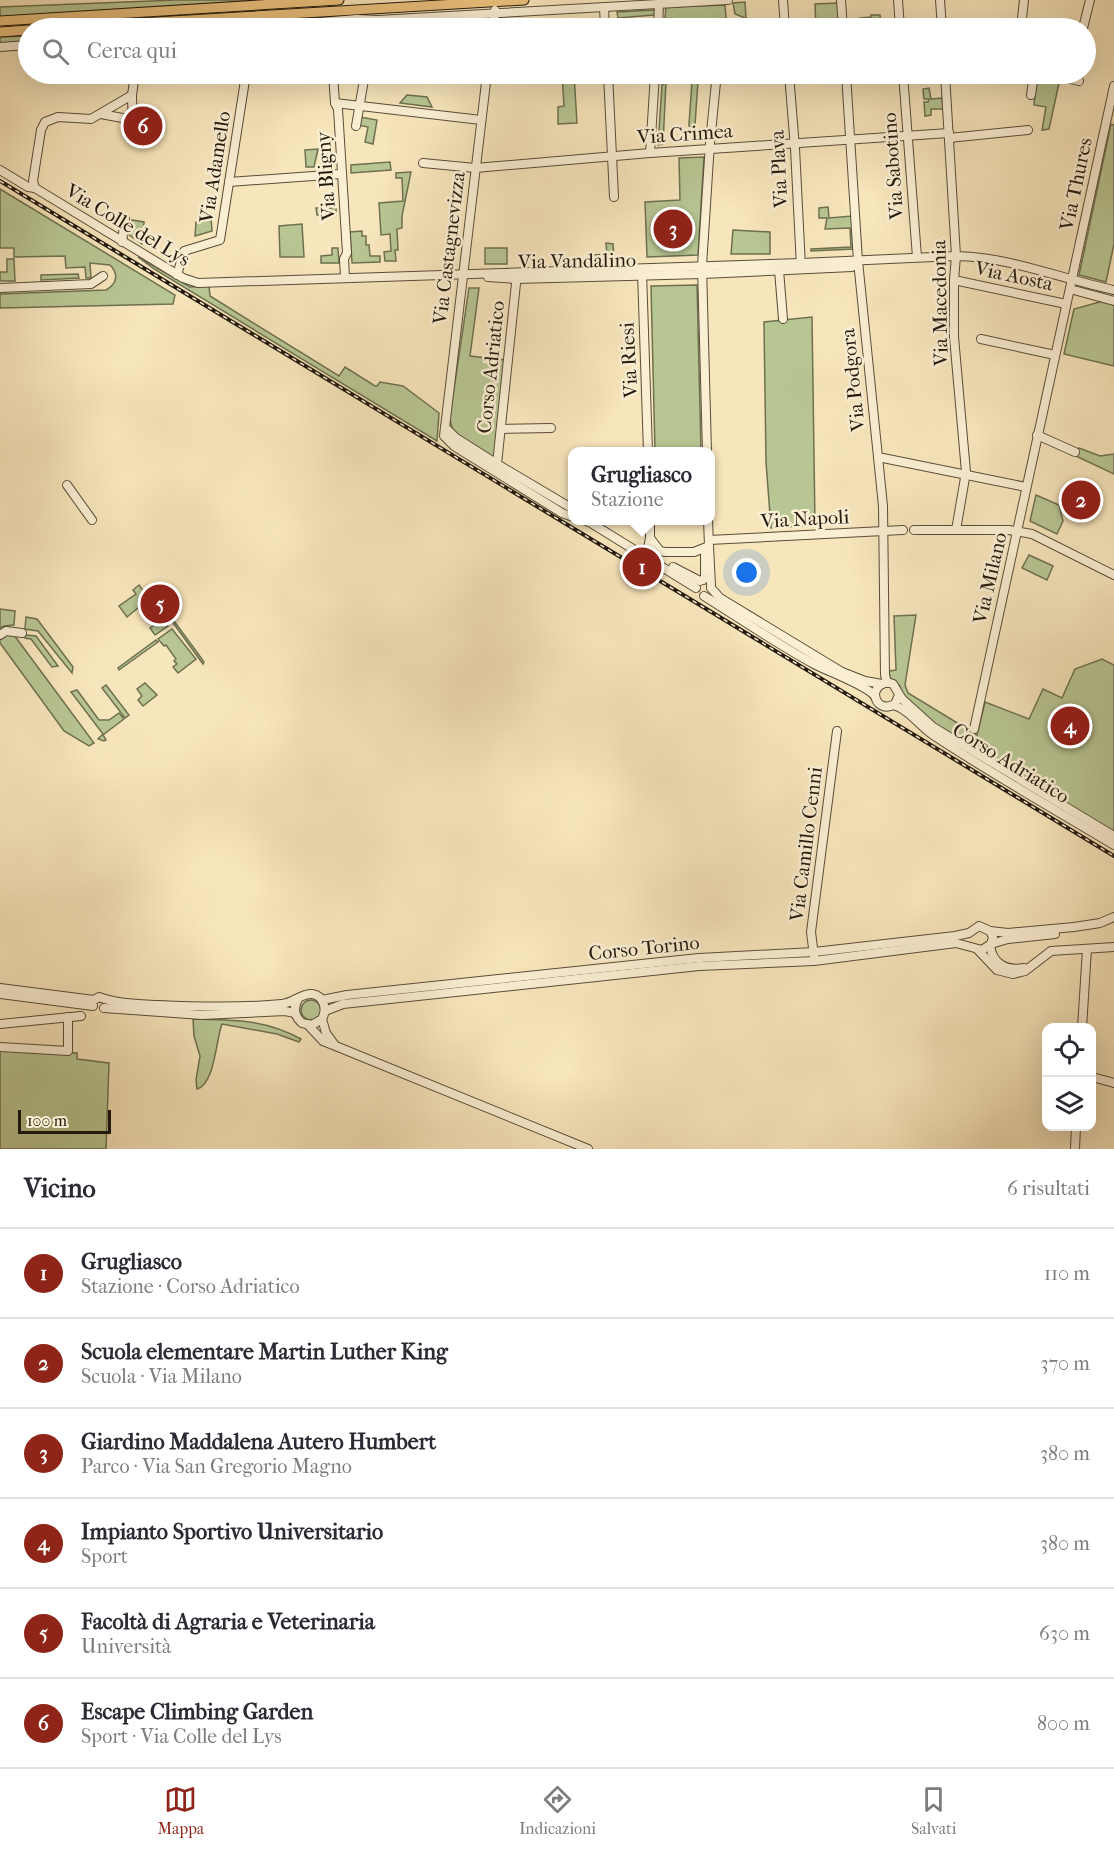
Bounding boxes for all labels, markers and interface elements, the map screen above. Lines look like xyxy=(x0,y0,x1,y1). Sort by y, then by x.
search box xyxy=(18,18,1096,84)
icon: search xyxy=(39,35,72,68)
text: Cerca qui xyxy=(87,38,177,64)
pin: 6 xyxy=(124,104,162,148)
street label: Via Adamello xyxy=(195,109,235,226)
street label: Via Sabotino xyxy=(878,112,908,221)
street label: Via Crimea xyxy=(635,119,734,149)
street label: Via Bligny xyxy=(311,129,341,222)
street label: Via Plava xyxy=(765,129,793,210)
street label: Via Thures xyxy=(1055,136,1097,233)
street label: Via Castagnevizza xyxy=(428,170,470,327)
street label: Via Colle del Lys xyxy=(61,178,194,271)
pin: 3 xyxy=(654,206,692,252)
street label: Via Macedonia xyxy=(927,239,953,367)
street label: Via Vandalino xyxy=(517,248,636,274)
street label: Via Aosta xyxy=(972,256,1056,296)
street label: Corso Adriatico xyxy=(473,300,509,434)
street label: Via Riesi xyxy=(616,321,643,399)
street label: Via Podgora xyxy=(836,327,870,434)
popup xyxy=(568,447,715,525)
text: Grugliasco xyxy=(591,462,692,488)
pin: 2 xyxy=(1062,478,1100,522)
text: Stazione xyxy=(591,488,664,511)
street label: Via Napoli xyxy=(759,505,850,533)
street label: Via Milano xyxy=(968,530,1012,627)
pin: 1 xyxy=(622,544,662,590)
your location xyxy=(732,558,761,587)
pin: 5 xyxy=(140,582,180,626)
pin: 4 xyxy=(1050,704,1090,748)
street label: Corso Adriatico xyxy=(948,718,1074,808)
street label: Via Camillo Cenni xyxy=(785,765,827,924)
street label: Corso Torino xyxy=(587,931,701,965)
map controls xyxy=(1042,1023,1096,1131)
button: locate xyxy=(1042,1023,1096,1077)
button: layers xyxy=(1042,1077,1096,1131)
scale bar xyxy=(18,1107,111,1134)
text: 100 m xyxy=(27,1111,67,1130)
text: Vicino xyxy=(24,1173,96,1204)
text: 6 risultati xyxy=(1007,1177,1090,1200)
text: Grugliasco xyxy=(81,1249,182,1275)
text: 1 xyxy=(40,1262,47,1285)
text: 110 m xyxy=(1044,1262,1090,1285)
text: Stazione · Corso Adriatico xyxy=(81,1275,300,1298)
text: Scuola elementare Martin Luther King xyxy=(81,1339,448,1365)
text: 2 xyxy=(38,1352,49,1375)
text: 370 m xyxy=(1040,1352,1090,1375)
text: Scuola · Via Milano xyxy=(81,1365,242,1388)
text: Giardino Maddalena Autero Humbert xyxy=(81,1429,436,1455)
text: 3 xyxy=(39,1442,48,1465)
text: 380 m xyxy=(1040,1442,1090,1465)
text: Parco · Via San Gregorio Magno xyxy=(81,1455,352,1478)
text: Impianto Sportivo Universitario xyxy=(81,1519,383,1545)
text: 4 xyxy=(38,1532,49,1555)
text: 380 m xyxy=(1040,1532,1090,1555)
text: Sport xyxy=(81,1545,128,1568)
text: Facoltà di Agraria e Veterinaria xyxy=(81,1609,375,1635)
text: 5 xyxy=(39,1622,48,1645)
text: 630 m xyxy=(1039,1622,1090,1645)
text: Università xyxy=(81,1635,171,1658)
text: Escape Climbing Garden xyxy=(81,1699,313,1725)
text: 6 xyxy=(38,1712,49,1735)
text: 800 m xyxy=(1037,1712,1090,1735)
text: Sport · Via Colle del Lys xyxy=(81,1725,282,1748)
tab: Mappa xyxy=(157,1783,204,1838)
tab: Indicazioni xyxy=(519,1783,596,1838)
tab: Salvati xyxy=(911,1783,957,1838)

